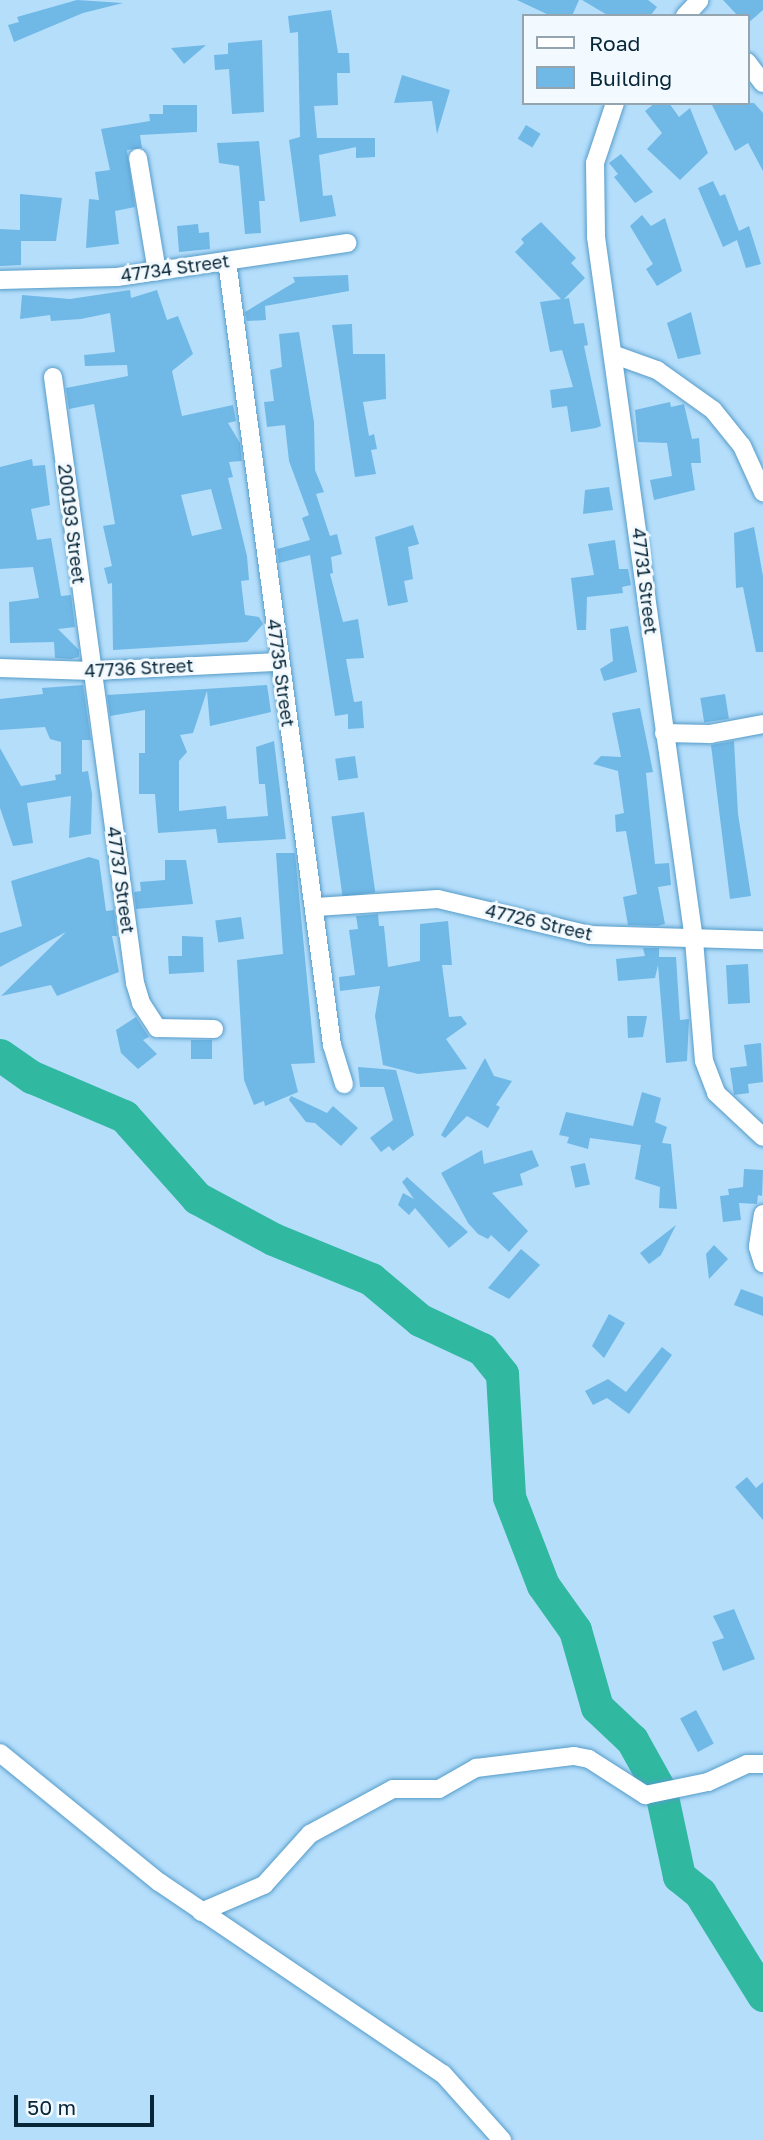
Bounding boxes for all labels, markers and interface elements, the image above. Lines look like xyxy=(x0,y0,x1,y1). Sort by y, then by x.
legend xyxy=(522,14,749,105)
text: Road xyxy=(589,30,640,56)
text: Building xyxy=(589,65,672,91)
street label: 47734 Street xyxy=(119,250,231,286)
street label: 200193 Street xyxy=(54,463,90,585)
street label: 47731 Street xyxy=(628,527,662,635)
street label: 47735 Street xyxy=(263,618,299,728)
street label: 47736 Street xyxy=(84,654,194,682)
street label: 47737 Street xyxy=(103,825,139,935)
street label: 47726 Street xyxy=(483,899,595,945)
scale bar xyxy=(18,2080,158,2124)
text: 50 m xyxy=(27,2094,76,2120)

